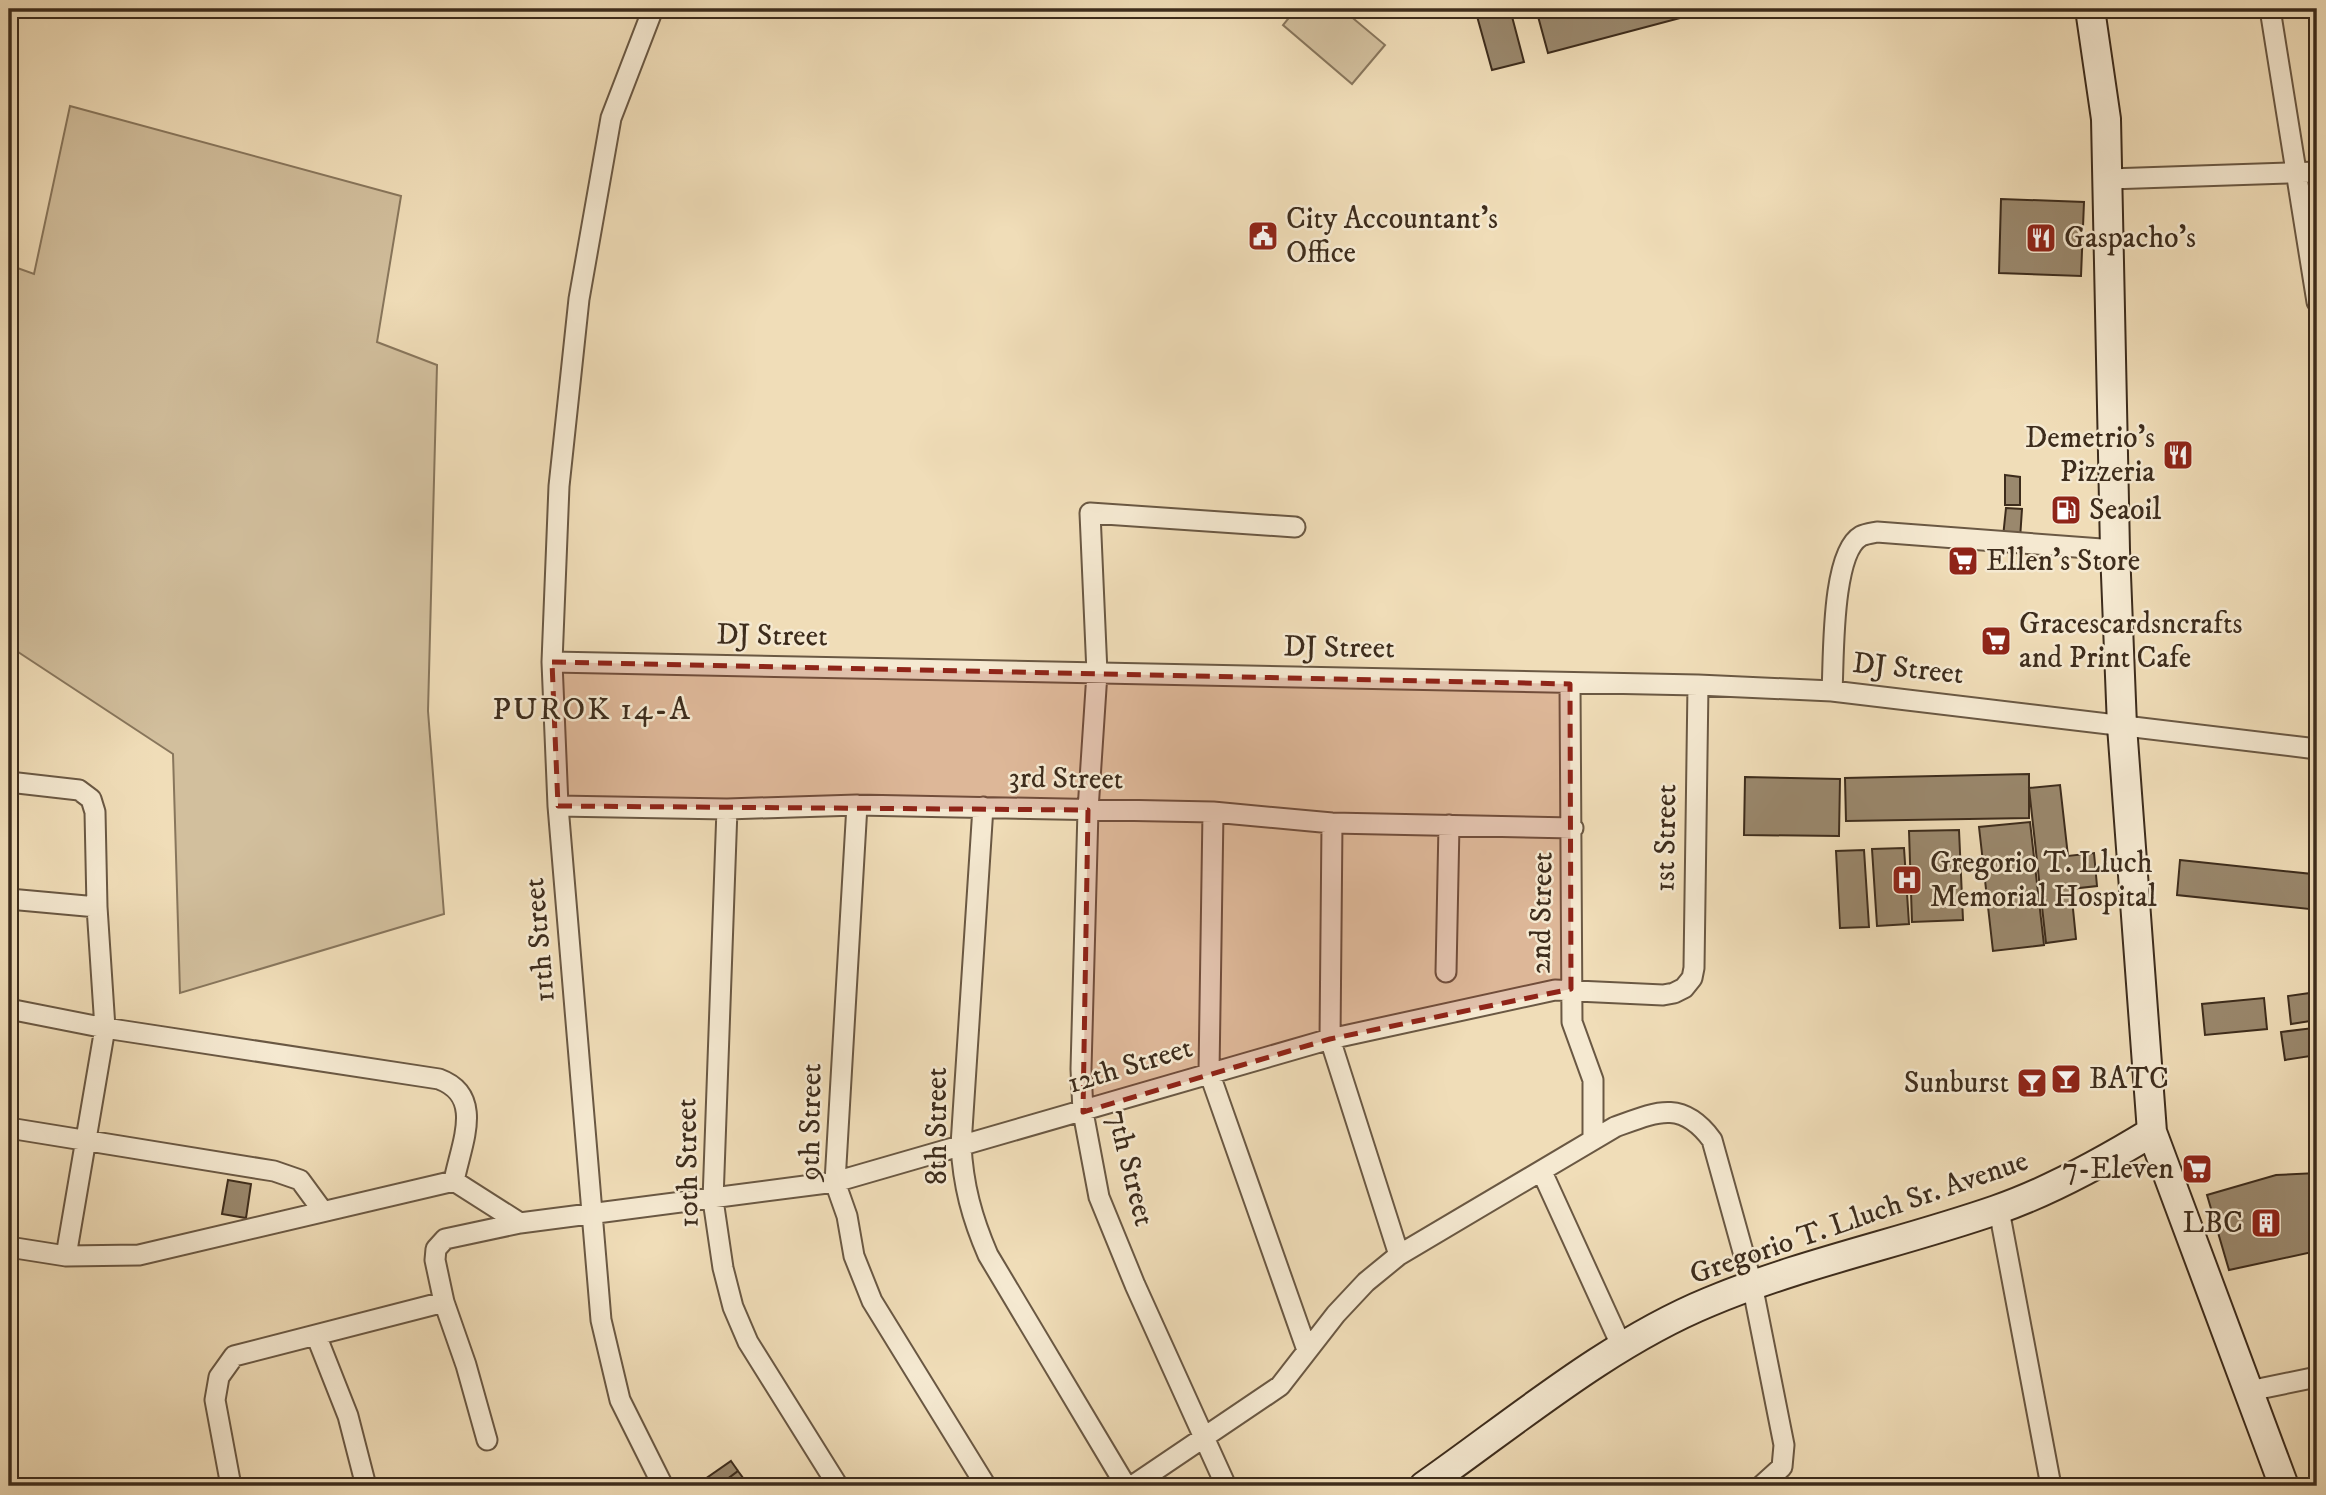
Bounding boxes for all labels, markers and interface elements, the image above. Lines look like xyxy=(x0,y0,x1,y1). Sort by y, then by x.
place label: City Accountant's Office xyxy=(1286,201,1498,272)
public building icon: City Accountant's Office xyxy=(1246,219,1280,253)
place label: Gaspacho's xyxy=(2064,220,2196,257)
restaurant icon: Gaspacho's xyxy=(2024,221,2058,255)
place label: Demetrio's Pizzeria xyxy=(2025,420,2155,491)
restaurant icon: Demetrio's Pizzeria xyxy=(2161,438,2195,472)
place label: Seaoil xyxy=(2089,492,2161,529)
fuel station icon: Seaoil xyxy=(2049,493,2083,527)
place label: Ellen's Store xyxy=(1986,543,2140,580)
supermarket icon: Ellen's Store xyxy=(1946,544,1980,578)
place label: Gracescardsncrafts and Print Cafe xyxy=(2019,606,2243,677)
street label: DJ Street xyxy=(716,617,828,655)
supermarket icon: Gracescardsncrafts and Print Cafe xyxy=(1979,624,2013,658)
street label: DJ Street xyxy=(1283,629,1395,667)
street label: DJ Street xyxy=(1851,645,1965,693)
district label: PUROK 14-A xyxy=(492,690,692,730)
street label: 3rd Street xyxy=(1008,760,1124,798)
street label: 1st Street xyxy=(1647,784,1685,892)
place label: Gregorio T. Lluch Memorial Hospital xyxy=(1930,845,2157,916)
street label: 2nd Street xyxy=(1522,851,1562,975)
hospital icon: Gregorio T. Lluch Memorial Hospital xyxy=(1890,863,1924,897)
street label: 11th Street xyxy=(516,876,564,1004)
street label: 12th Street xyxy=(1063,1030,1197,1102)
place label: BATC xyxy=(2089,1061,2169,1098)
bar icon: BATC xyxy=(2049,1062,2083,1096)
street label: 9th Street xyxy=(791,1063,831,1183)
place label: Sunburst xyxy=(1904,1065,2009,1102)
bar icon: Sunburst xyxy=(2015,1066,2049,1100)
street label: 8th Street xyxy=(919,1067,956,1185)
street label: 10th Street xyxy=(668,1098,708,1228)
street label: 7th Street xyxy=(1098,1106,1162,1230)
street label: Gregorio T. Lluch Sr. Avenue xyxy=(1685,1143,2033,1293)
place label: 7-Eleven xyxy=(2062,1151,2174,1188)
supermarket icon: 7-Eleven xyxy=(2180,1152,2214,1186)
place label: LBC xyxy=(2182,1205,2243,1242)
building icon: LBC xyxy=(2249,1206,2283,1240)

